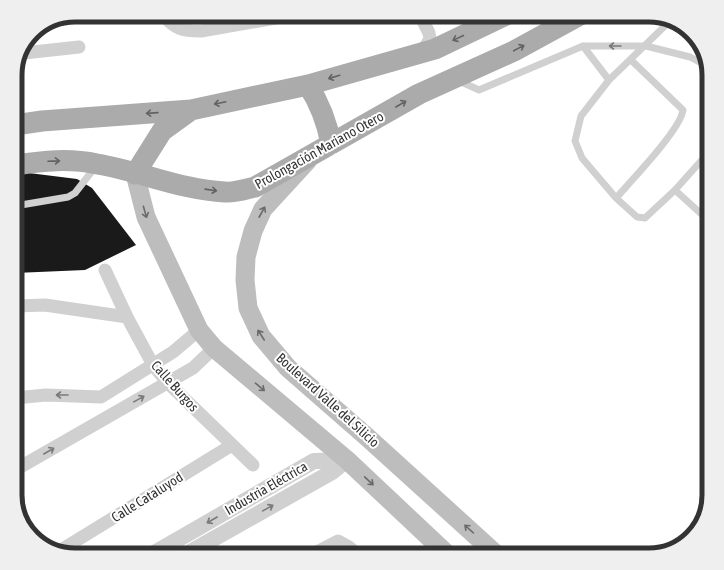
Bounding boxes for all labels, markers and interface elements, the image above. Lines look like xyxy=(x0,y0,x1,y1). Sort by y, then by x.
one-way arrow xyxy=(452,35,464,42)
one-way arrow xyxy=(609,42,622,50)
one-way arrow xyxy=(513,44,525,52)
one-way arrow xyxy=(328,74,341,82)
one-way arrow xyxy=(395,99,407,107)
one-way arrow xyxy=(214,100,227,108)
street label: Prolongación Mariano Otero xyxy=(252,108,386,192)
one-way arrow xyxy=(146,109,159,116)
one-way arrow xyxy=(47,157,60,164)
one-way arrow xyxy=(204,186,217,194)
one-way arrow xyxy=(142,205,149,218)
one-way arrow xyxy=(259,206,267,218)
one-way arrow xyxy=(257,330,266,341)
street label: Boulevard Valle del Silicio xyxy=(273,350,383,450)
street label: Calle Burgos xyxy=(148,357,202,415)
one-way arrow xyxy=(255,382,266,391)
one-way arrow xyxy=(56,391,69,398)
one-way arrow xyxy=(133,394,145,402)
one-way arrow xyxy=(43,446,55,454)
street label: Industria Eléctrica xyxy=(222,458,310,518)
street label: Calle Cataluyod xyxy=(108,469,186,525)
one-way arrow xyxy=(364,476,375,485)
one-way arrow xyxy=(262,504,274,512)
one-way arrow xyxy=(206,516,218,524)
one-way arrow xyxy=(463,524,474,533)

